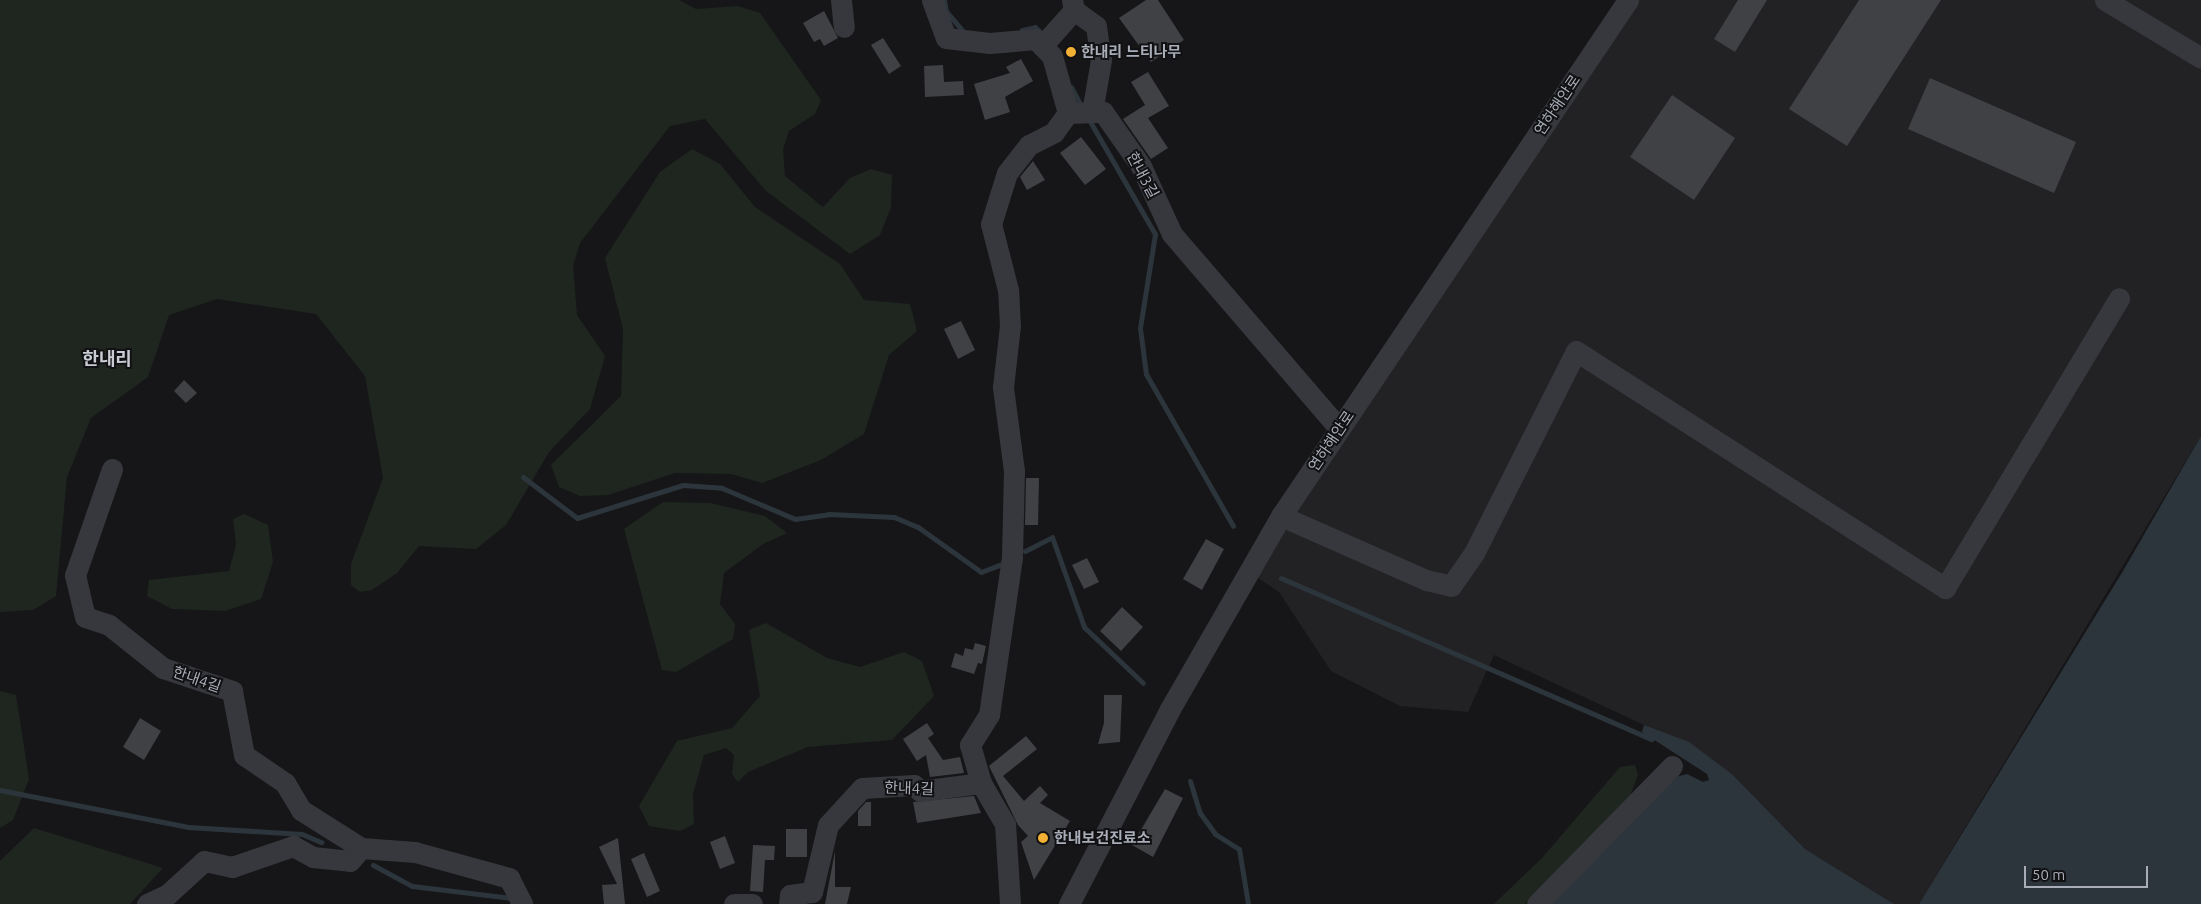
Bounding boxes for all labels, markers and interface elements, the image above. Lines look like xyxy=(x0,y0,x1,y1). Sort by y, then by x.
place label: 한내리 느티나무 xyxy=(1081,43,1181,61)
marker: 한내리 느티나무 xyxy=(1065,46,1077,58)
street label: 연하해안로 xyxy=(1530,71,1584,139)
street label: 한내3길 xyxy=(1123,149,1163,201)
district label: 한내리 xyxy=(82,347,132,369)
street label: 연하해안로 xyxy=(1304,407,1358,475)
street label: 한내4길 xyxy=(170,662,224,696)
street label: 한내4길 xyxy=(884,778,934,798)
place label: 한내보건진료소 xyxy=(1054,829,1151,847)
marker: 한내보건진료소 xyxy=(1036,831,1050,845)
scale bar xyxy=(2026,856,2150,888)
text: 50 m xyxy=(2032,866,2065,883)

